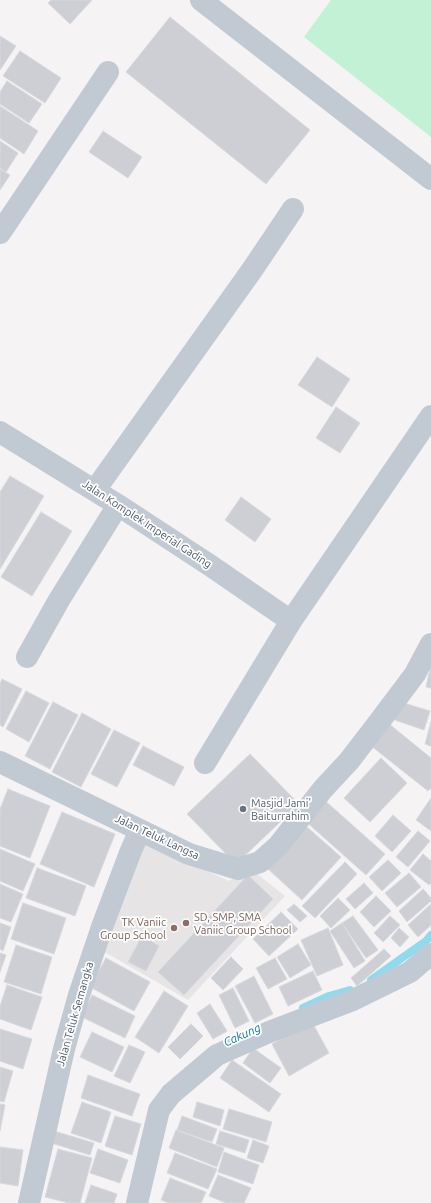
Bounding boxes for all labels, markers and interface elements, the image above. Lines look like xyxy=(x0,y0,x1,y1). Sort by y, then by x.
street label: Jalan Komplek Imperial Gading xyxy=(80,477,214,571)
place label: Masjid Jami' Baiturrahim xyxy=(251,796,311,822)
marker: Masjid Jami' Baiturrahim xyxy=(238,804,248,814)
street label: Jalan Teluk Langsa xyxy=(113,812,201,862)
place label: SD, SMP, SMA Vaniic Group School xyxy=(194,910,292,936)
place label: TK Vaniic Group School xyxy=(100,915,166,941)
marker: SD, SMP, SMA Vaniic Group School xyxy=(181,918,191,928)
marker: TK Vaniic Group School xyxy=(169,923,179,933)
street label: Jalan Teluk Semangka xyxy=(54,960,96,1068)
water label: Cakung xyxy=(221,1020,263,1050)

